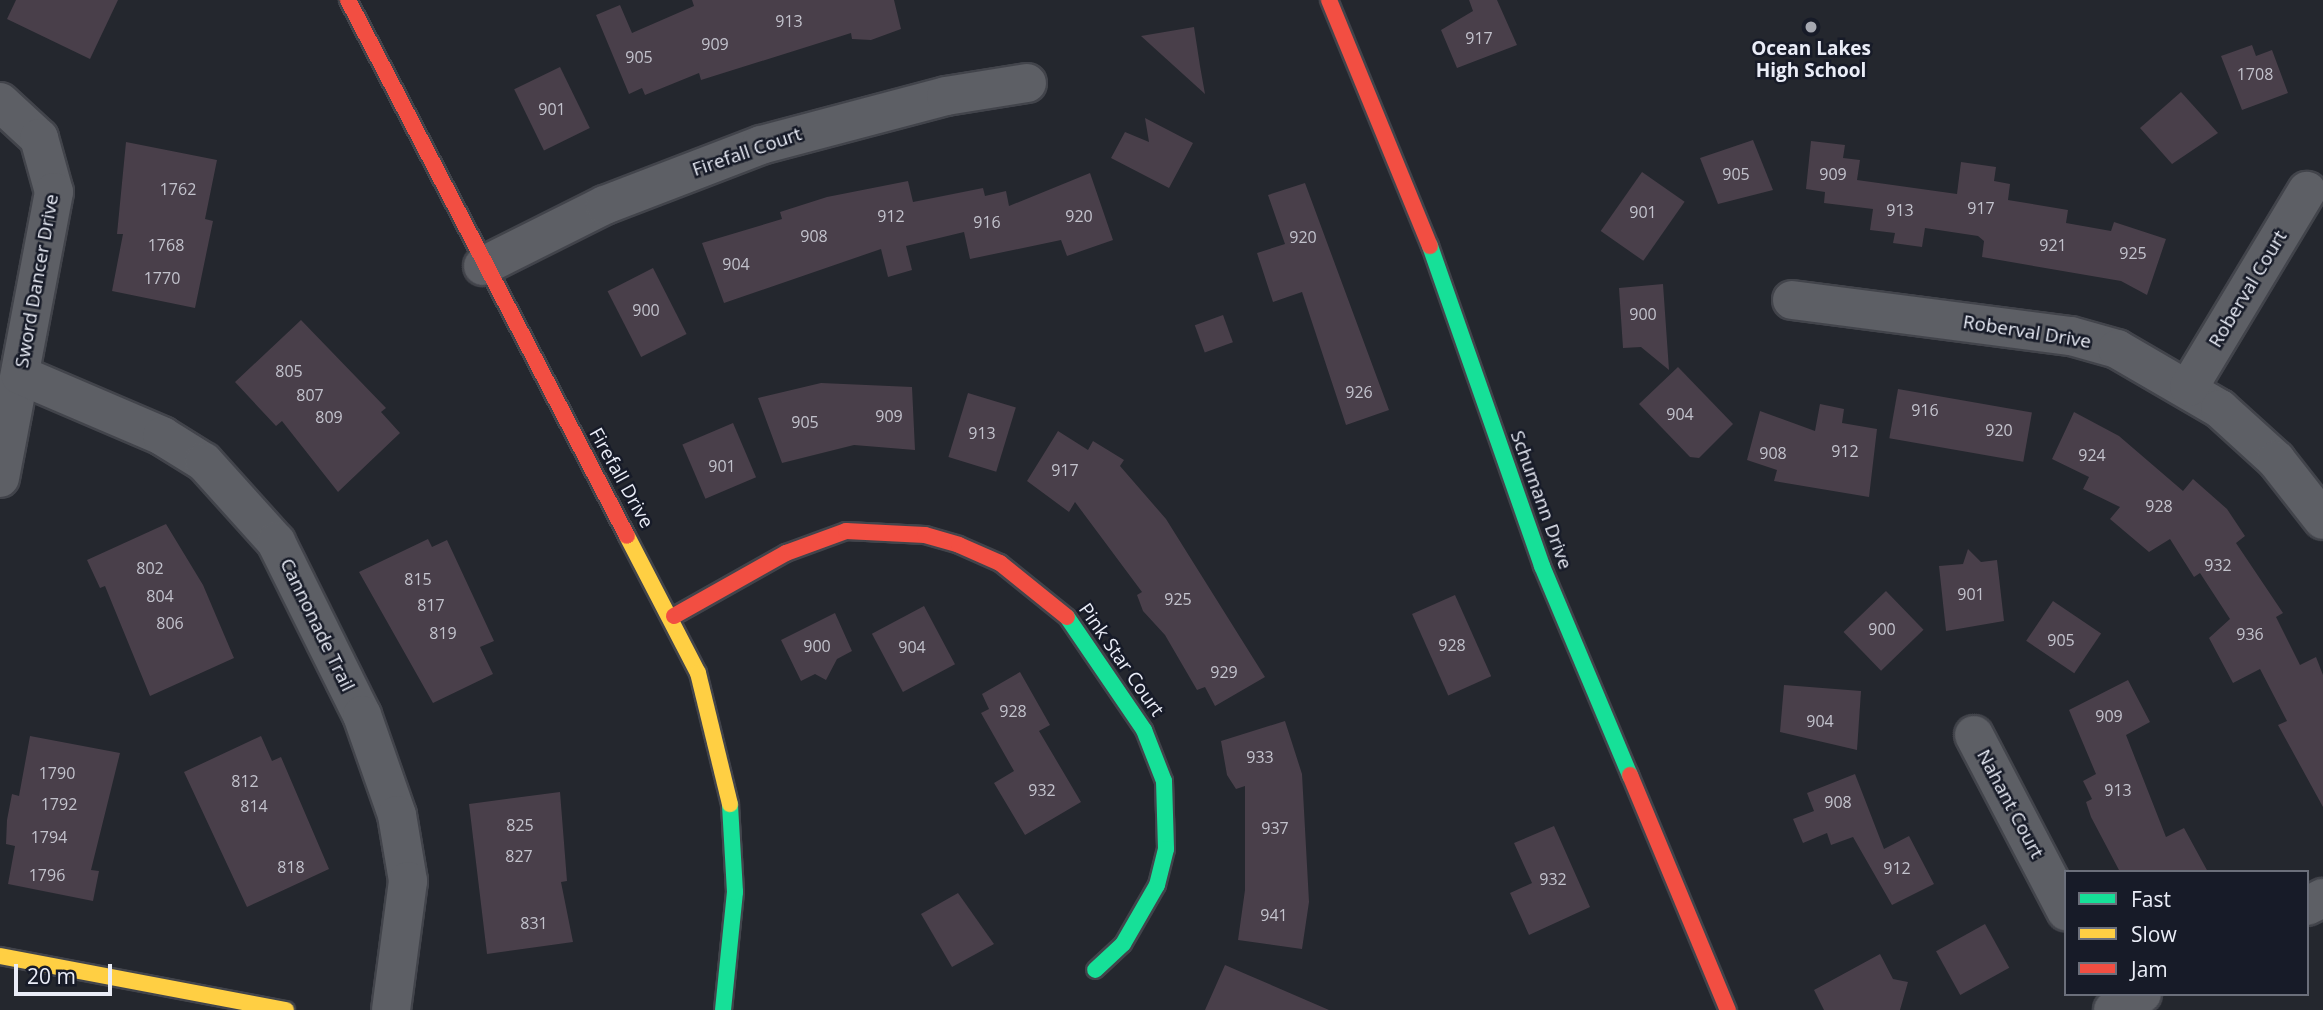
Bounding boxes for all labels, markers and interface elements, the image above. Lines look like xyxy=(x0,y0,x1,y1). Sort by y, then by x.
house number: 913 xyxy=(775,11,803,31)
marker: Ocean Lakes High School xyxy=(1803,19,1819,35)
house number: 917 xyxy=(1465,28,1493,48)
house number: 909 xyxy=(701,34,729,54)
place label: Ocean Lakes High School xyxy=(1751,38,1871,82)
house number: 905 xyxy=(625,47,653,67)
house number: 1708 xyxy=(2237,64,2273,84)
house number: 901 xyxy=(538,99,566,119)
street label: Firefall Court xyxy=(689,123,805,181)
house number: 905 xyxy=(1722,164,1750,184)
house number: 909 xyxy=(1819,164,1847,184)
house number: 1762 xyxy=(160,179,196,199)
street label: Sword Dancer Drive xyxy=(11,192,63,370)
house number: 917 xyxy=(1967,198,1995,218)
house number: 913 xyxy=(1886,200,1914,220)
house number: 901 xyxy=(1629,202,1657,222)
house number: 912 xyxy=(877,206,905,226)
house number: 920 xyxy=(1065,206,1093,226)
house number: 916 xyxy=(973,212,1001,232)
house number: 908 xyxy=(800,226,828,246)
street label: Roberval Court xyxy=(2204,226,2292,352)
house number: 920 xyxy=(1289,227,1317,247)
house number: 1768 xyxy=(148,235,184,255)
house number: 921 xyxy=(2039,235,2067,255)
house number: 925 xyxy=(2119,243,2147,263)
house number: 904 xyxy=(722,254,750,274)
house number: 1770 xyxy=(144,268,180,288)
house number: 900 xyxy=(632,300,660,320)
house number: 900 xyxy=(1629,304,1657,324)
street label: Roberval Drive xyxy=(1961,311,2093,353)
house number: 805 xyxy=(275,361,303,381)
house number: 926 xyxy=(1345,382,1373,402)
house number: 807 xyxy=(296,385,324,405)
house number: 916 xyxy=(1911,400,1939,420)
house number: 904 xyxy=(1666,404,1694,424)
house number: 909 xyxy=(875,406,903,426)
house number: 809 xyxy=(315,407,343,427)
house number: 905 xyxy=(791,412,819,432)
house number: 920 xyxy=(1985,420,2013,440)
house number: 913 xyxy=(968,423,996,443)
street label: Firefall Drive xyxy=(584,424,658,532)
street label: Schumann Drive xyxy=(1505,428,1577,572)
house number: 912 xyxy=(1831,441,1859,461)
house number: 908 xyxy=(1759,443,1787,463)
house number: 924 xyxy=(2078,445,2106,465)
house number: 901 xyxy=(708,456,736,476)
house number: 917 xyxy=(1051,460,1079,480)
house number: 928 xyxy=(2145,496,2173,516)
street label: Cannonade Trail xyxy=(275,555,359,695)
house number: 932 xyxy=(2204,555,2232,575)
house number: 802 xyxy=(136,558,164,578)
house number: 815 xyxy=(404,569,432,589)
house number: 901 xyxy=(1957,584,1985,604)
house number: 804 xyxy=(146,586,174,606)
house number: 925 xyxy=(1164,589,1192,609)
house number: 817 xyxy=(417,595,445,615)
street label: Pink Star Court xyxy=(1074,599,1168,721)
house number: 806 xyxy=(156,613,184,633)
house number: 900 xyxy=(1868,619,1896,639)
house number: 819 xyxy=(429,623,457,643)
house number: 936 xyxy=(2236,624,2264,644)
house number: 905 xyxy=(2047,630,2075,650)
house number: 928 xyxy=(1438,635,1466,655)
house number: 900 xyxy=(803,636,831,656)
house number: 904 xyxy=(898,637,926,657)
house number: 929 xyxy=(1210,662,1238,682)
house number: 928 xyxy=(999,701,1027,721)
house number: 909 xyxy=(2095,706,2123,726)
house number: 904 xyxy=(1806,711,1834,731)
street label: Nahant Court xyxy=(1972,746,2048,862)
house number: 933 xyxy=(1246,747,1274,767)
house number: 1790 xyxy=(39,763,75,783)
house number: 812 xyxy=(231,771,259,791)
house number: 932 xyxy=(1028,780,1056,800)
house number: 913 xyxy=(2104,780,2132,800)
house number: 908 xyxy=(1824,792,1852,812)
house number: 1792 xyxy=(41,794,77,814)
house number: 814 xyxy=(240,796,268,816)
house number: 825 xyxy=(506,815,534,835)
house number: 937 xyxy=(1261,818,1289,838)
house number: 1794 xyxy=(31,827,67,847)
house number: 827 xyxy=(505,846,533,866)
house number: 818 xyxy=(277,857,305,877)
house number: 912 xyxy=(1883,858,1911,878)
house number: 1796 xyxy=(29,865,65,885)
house number: 932 xyxy=(1539,869,1567,889)
legend xyxy=(2064,870,2309,996)
text: Fast xyxy=(2131,885,2171,913)
house number: 941 xyxy=(1260,905,1288,925)
house number: 831 xyxy=(520,913,548,933)
text: Slow xyxy=(2131,920,2177,948)
scale bar xyxy=(18,950,116,994)
text: Jam xyxy=(2131,955,2168,983)
text: 20 m xyxy=(27,962,76,990)

